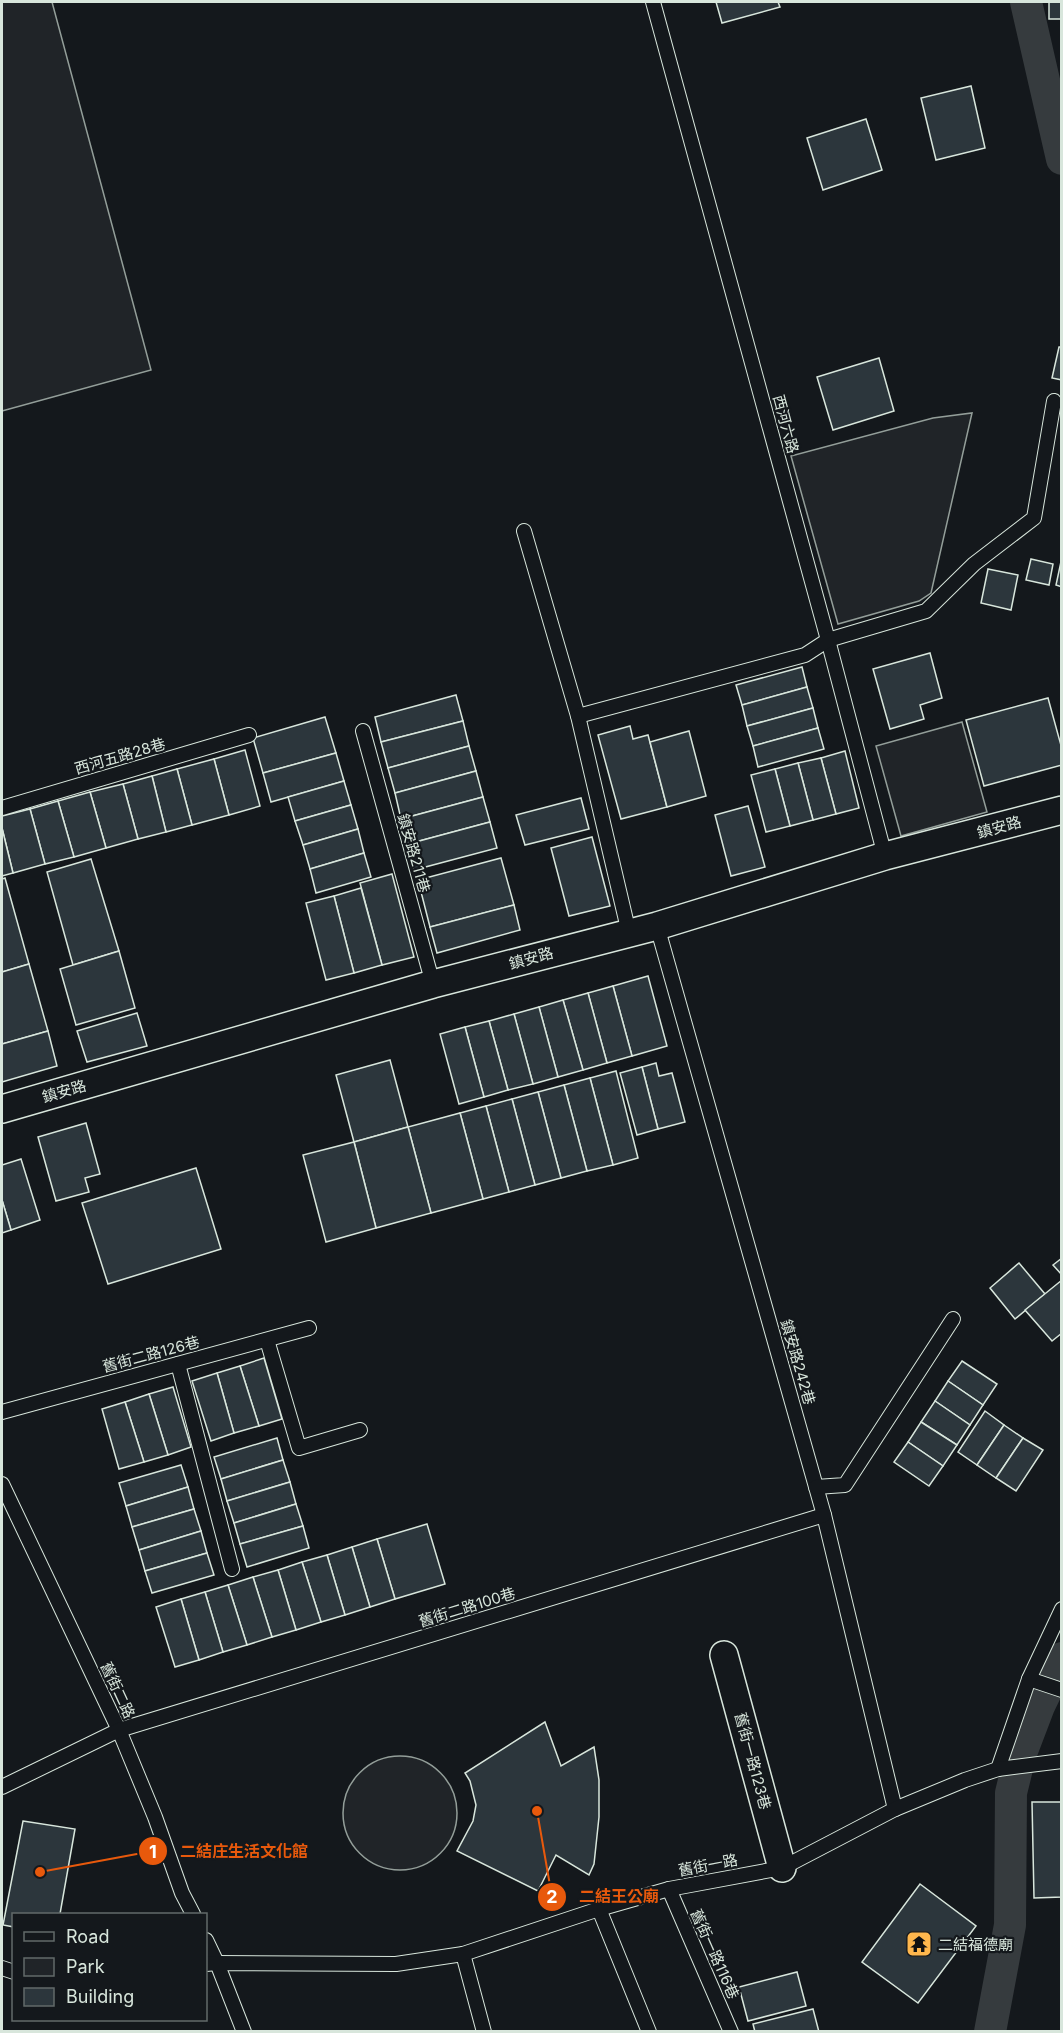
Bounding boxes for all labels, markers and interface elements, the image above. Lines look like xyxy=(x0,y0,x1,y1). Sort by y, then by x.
street label: 西河六路 xyxy=(769,393,803,455)
street label: 西河五路28巷 xyxy=(72,734,168,778)
street label: 鎮安路211巷 xyxy=(394,811,434,895)
street label: 鎮安路 xyxy=(975,812,1023,842)
street label: 鎮安路 xyxy=(507,943,555,973)
street label: 鎮安路 xyxy=(40,1076,88,1106)
street label: 鎮安路242巷 xyxy=(777,1317,819,1407)
street label: 舊街二路126巷 xyxy=(100,1332,202,1376)
street label: 舊街二路100巷 xyxy=(416,1583,518,1631)
street label: 舊街二路 xyxy=(97,1659,139,1721)
street label: 舊街一路123巷 xyxy=(731,1710,775,1812)
callout: 二結庄生活文化館 xyxy=(138,1834,320,1868)
text: 1 xyxy=(149,1841,157,1862)
text: 二結庄生活文化館 xyxy=(180,1841,308,1861)
street label: 舊街一路 xyxy=(677,1850,739,1880)
callout: 二結王公廟 xyxy=(537,1880,671,1914)
text: 2 xyxy=(546,1886,558,1907)
text: 二結王公廟 xyxy=(579,1886,659,1906)
street label: 舊街一路116巷 xyxy=(687,1906,743,2002)
legend xyxy=(12,1913,207,2021)
text: Road xyxy=(66,1926,109,1947)
temple icon: 二結福德廟 xyxy=(904,1929,934,1959)
place label: 二結福德廟 xyxy=(938,1935,1013,1954)
text: Park xyxy=(66,1956,105,1977)
text: Building xyxy=(66,1986,134,2007)

